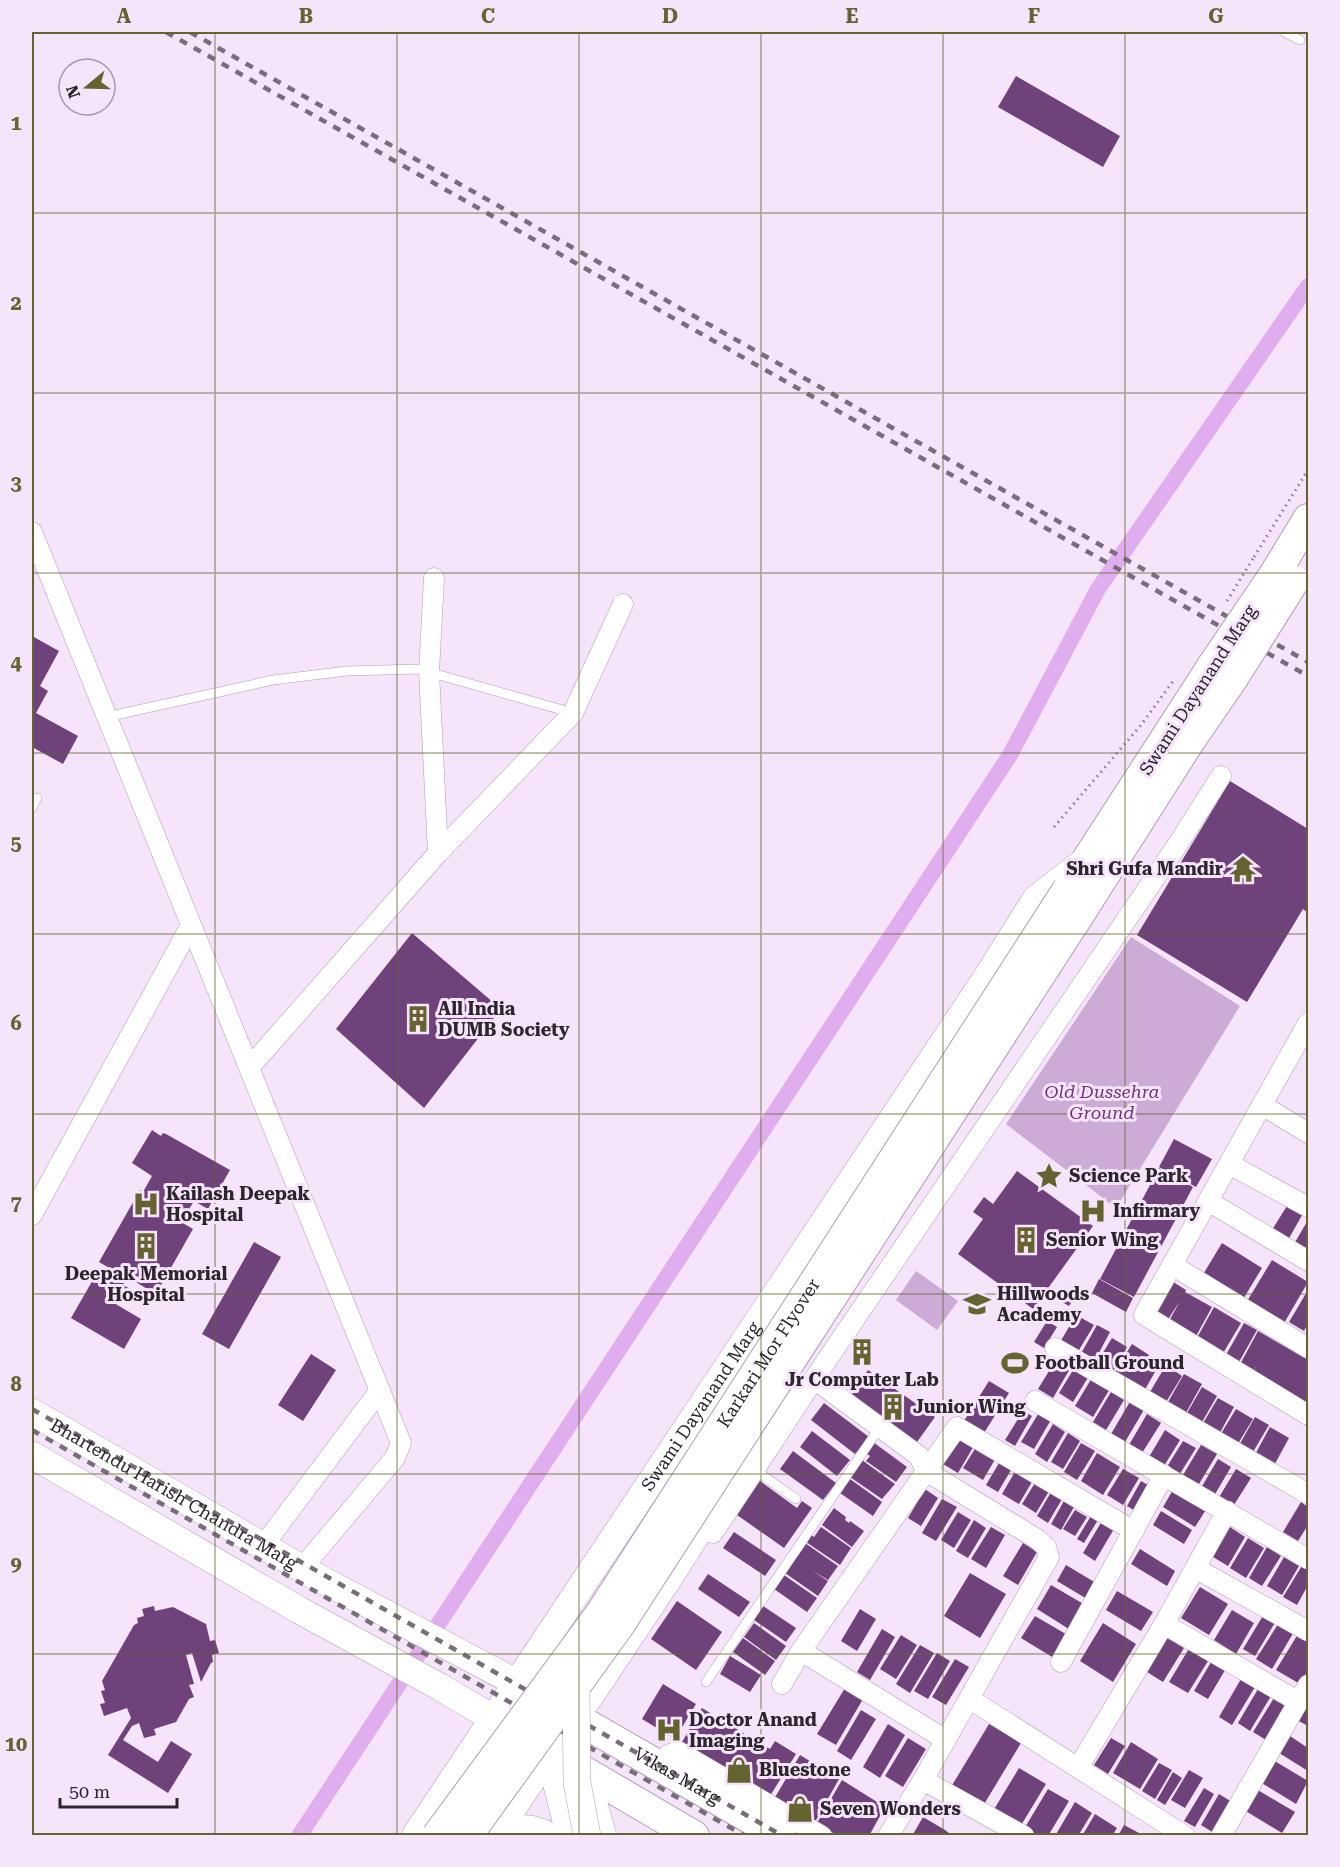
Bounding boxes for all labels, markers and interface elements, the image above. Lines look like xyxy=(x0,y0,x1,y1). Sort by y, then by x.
text: A xyxy=(117,4,132,28)
text: B xyxy=(299,4,313,28)
text: C xyxy=(481,4,495,28)
text: D xyxy=(662,4,678,28)
text: E xyxy=(846,4,859,28)
text: F xyxy=(1028,4,1040,28)
text: G xyxy=(1208,4,1224,28)
north arrow xyxy=(57,57,117,117)
text: N xyxy=(62,83,84,101)
text: 1 xyxy=(10,111,22,135)
text: 2 xyxy=(10,291,22,315)
text: 3 xyxy=(10,471,22,495)
street label: Swami Dayanand Marg xyxy=(1135,600,1261,779)
text: 4 xyxy=(10,651,22,675)
text: 5 xyxy=(10,831,22,855)
temple icon: Shri Gufa Mandir xyxy=(1228,854,1258,884)
place label: Shri Gufa Mandir xyxy=(1066,858,1223,879)
place label: All India DUMB Society xyxy=(438,998,570,1040)
building icon: All India DUMB Society xyxy=(403,1004,433,1034)
text: 6 xyxy=(10,1011,22,1035)
park label: Old Dussehra Ground xyxy=(1045,1081,1160,1123)
place icon: Science Park xyxy=(1034,1161,1064,1191)
place label: Science Park xyxy=(1069,1165,1189,1186)
place label: Kailash Deepak Hospital xyxy=(166,1183,310,1225)
hospital icon: Kailash Deepak Hospital xyxy=(131,1189,161,1219)
text: 7 xyxy=(10,1191,22,1215)
hospital icon: Infirmary xyxy=(1078,1196,1108,1226)
place label: Infirmary xyxy=(1113,1200,1200,1221)
building icon: Senior Wing xyxy=(1011,1225,1041,1255)
place label: Senior Wing xyxy=(1046,1229,1159,1250)
building icon: Deepak Memorial Hospital xyxy=(131,1231,161,1261)
place label: Deepak Memorial Hospital xyxy=(65,1263,227,1305)
street label: Karkari Mor Flyover xyxy=(712,1275,824,1431)
place label: Hillwoods Academy xyxy=(997,1283,1089,1325)
school or university icon: Hillwoods Academy xyxy=(962,1289,992,1319)
street label: Swami Dayanand Marg xyxy=(637,1317,765,1495)
building icon: Jr Computer Lab xyxy=(847,1337,877,1367)
sports icon: Football Ground xyxy=(1000,1348,1030,1378)
place label: Football Ground xyxy=(1035,1352,1184,1373)
place label: Jr Computer Lab xyxy=(785,1369,939,1390)
text: 8 xyxy=(10,1372,22,1396)
building icon: Junior Wing xyxy=(878,1392,908,1422)
place label: Junior Wing xyxy=(913,1396,1027,1417)
street label: Bhartendu Harish Chandra Marg xyxy=(47,1414,302,1574)
text: 9 xyxy=(10,1552,22,1576)
place label: Doctor Anand Imaging xyxy=(689,1709,817,1751)
hospital icon: Doctor Anand Imaging xyxy=(654,1715,684,1745)
text: 10 xyxy=(5,1732,27,1756)
street label: Vikas Marg xyxy=(630,1742,725,1809)
shop icon: Bluestone xyxy=(724,1755,754,1785)
place label: Bluestone xyxy=(759,1759,851,1780)
scale bar xyxy=(60,1771,177,1809)
text: 50 m xyxy=(69,1781,110,1802)
shop icon: Seven Wonders xyxy=(785,1794,815,1824)
place label: Seven Wonders xyxy=(820,1798,961,1819)

